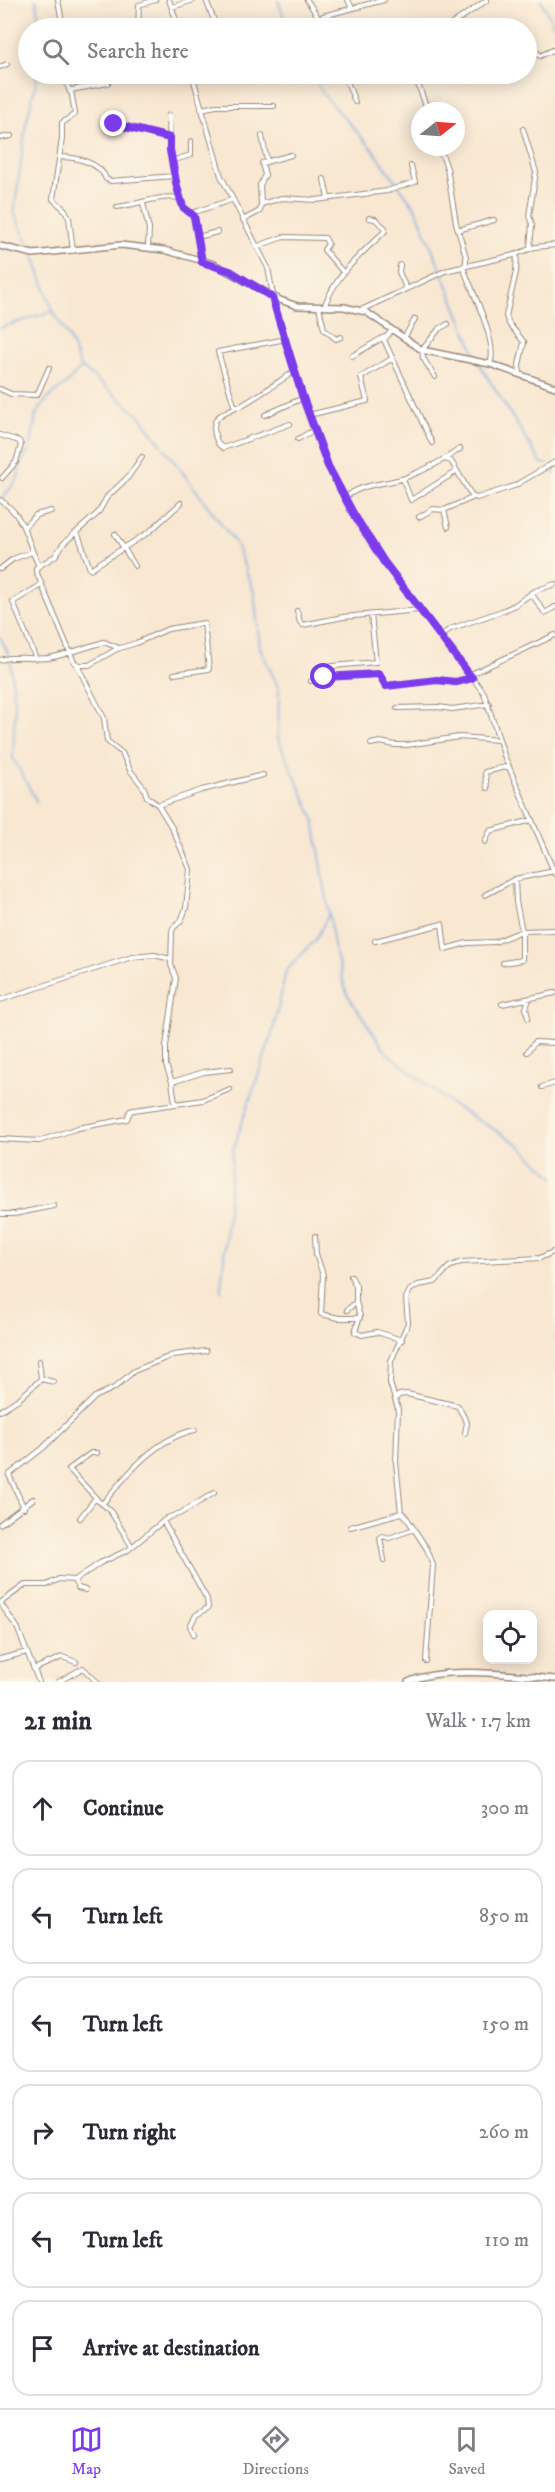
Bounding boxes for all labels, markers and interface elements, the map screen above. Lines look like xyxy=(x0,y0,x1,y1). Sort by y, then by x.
search box xyxy=(18,18,537,84)
icon: search xyxy=(39,35,72,68)
text: Search here xyxy=(87,38,189,65)
north arrow xyxy=(411,102,465,156)
route end xyxy=(100,110,126,136)
route start xyxy=(310,663,336,689)
map controls xyxy=(483,1610,537,1664)
button: locate xyxy=(483,1610,537,1664)
text: 21 min xyxy=(24,1705,92,1738)
text: Walk · 1.7 km xyxy=(425,1709,531,1734)
icon: ahead xyxy=(26,1792,59,1825)
text: Continue xyxy=(83,1795,164,1822)
text: 300 m xyxy=(481,1796,529,1821)
icon: left xyxy=(26,1900,59,1933)
text: Turn left xyxy=(83,1903,163,1930)
text: 850 m xyxy=(479,1904,529,1929)
icon: left xyxy=(26,2008,59,2041)
text: Turn left xyxy=(83,2011,163,2038)
text: 150 m xyxy=(482,2012,529,2037)
icon: right xyxy=(26,2116,59,2149)
text: Turn right xyxy=(83,2119,176,2146)
text: 260 m xyxy=(479,2120,529,2145)
icon: left xyxy=(26,2224,59,2257)
text: Turn left xyxy=(83,2227,163,2254)
text: 110 m xyxy=(484,2228,529,2253)
icon: arrive xyxy=(26,2332,59,2365)
text: Arrive at destination xyxy=(83,2335,260,2362)
tab: Map xyxy=(70,2423,103,2479)
tab: Directions xyxy=(242,2423,309,2479)
tab: Saved xyxy=(448,2423,485,2479)

